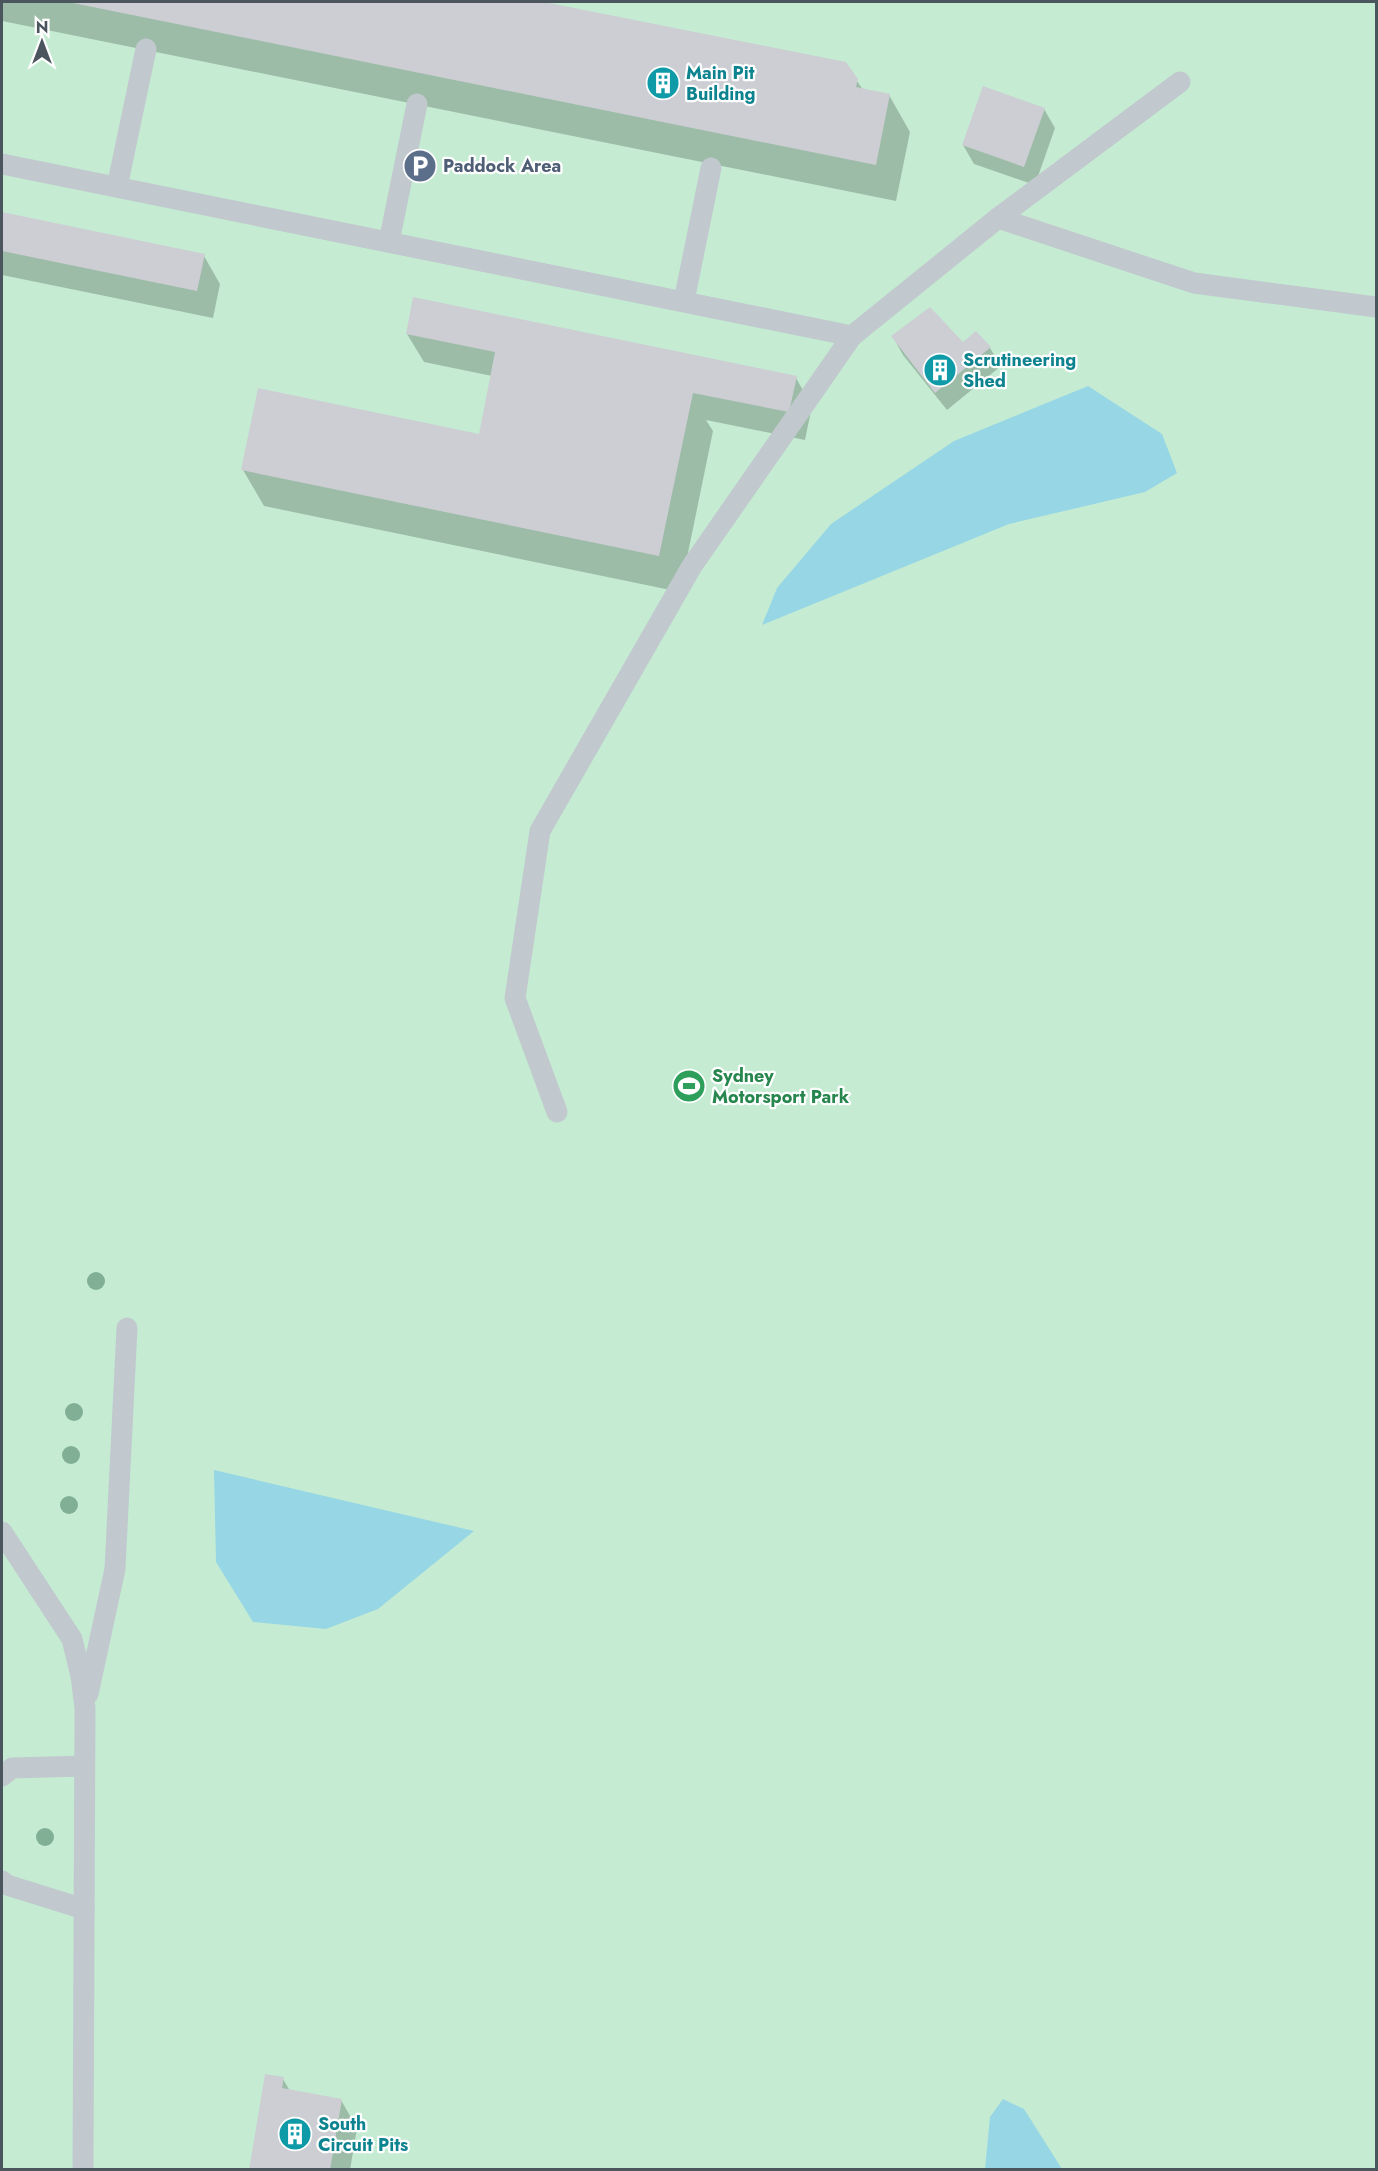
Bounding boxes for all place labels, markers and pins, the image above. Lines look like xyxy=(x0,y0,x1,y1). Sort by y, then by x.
place label: Main Pit Building xyxy=(686,60,756,107)
building icon: Main Pit Building xyxy=(645,65,681,101)
parking icon: Paddock Area xyxy=(402,148,438,184)
place label: Paddock Area xyxy=(443,153,561,179)
place label: Scrutineering Shed xyxy=(963,347,1076,394)
building icon: Scrutineering Shed xyxy=(922,352,958,388)
place label: Sydney Motorsport Park xyxy=(712,1063,850,1110)
sports icon: Sydney Motorsport Park xyxy=(671,1068,707,1104)
place label: South Circuit Pits xyxy=(318,2111,408,2158)
building icon: South Circuit Pits xyxy=(277,2116,313,2152)

